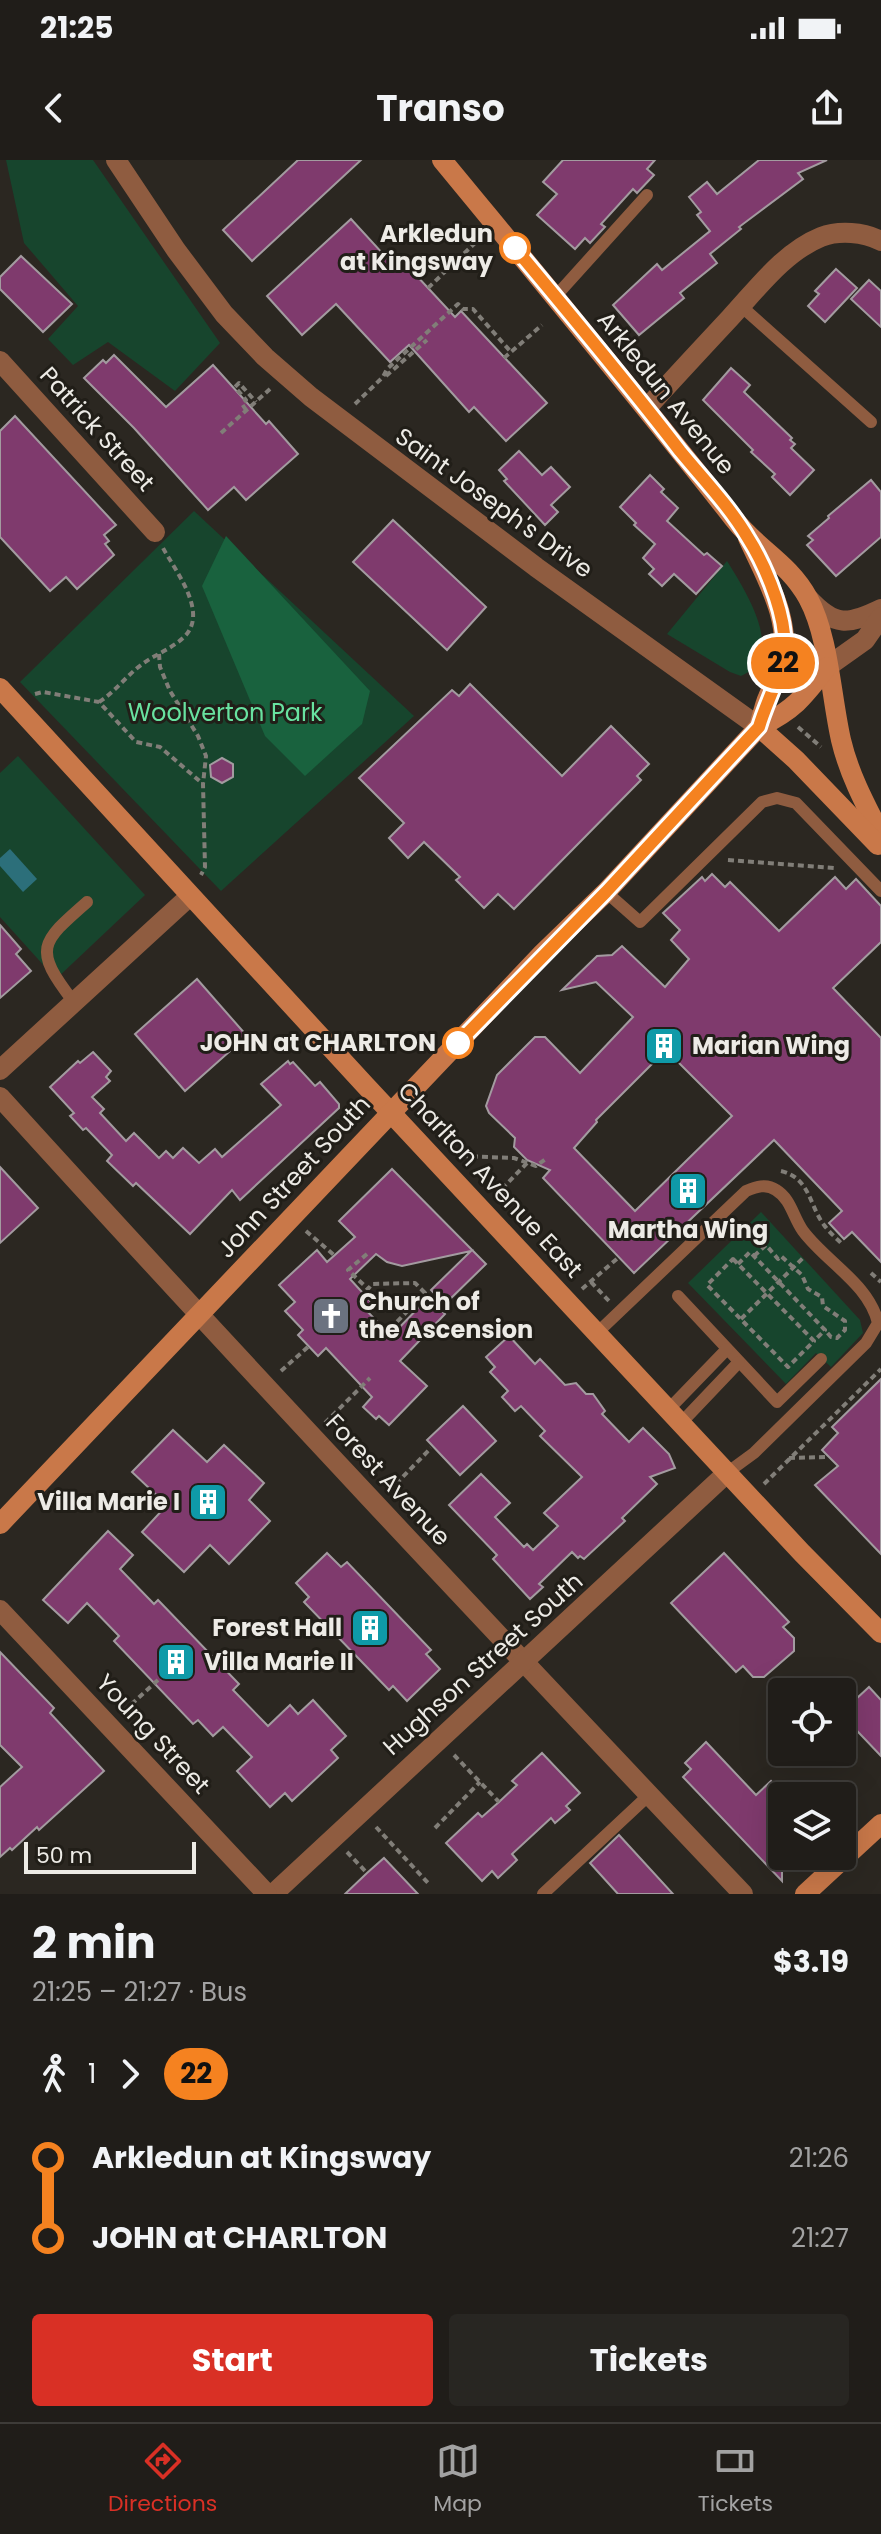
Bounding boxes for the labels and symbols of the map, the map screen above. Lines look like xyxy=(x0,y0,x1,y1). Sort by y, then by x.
place label: Arkledun at Kingsway xyxy=(340,217,494,278)
marker: Arkledun at Kingsway xyxy=(500,233,530,263)
street label: Arkledun Avenue xyxy=(590,304,743,481)
street label: Patrick Street xyxy=(32,359,162,498)
street label: Saint Joseph's Drive xyxy=(389,420,600,586)
line badge: 22 xyxy=(747,637,819,689)
park label: Woolverton Park xyxy=(128,696,323,729)
building icon: Marian Wing xyxy=(643,1025,685,1067)
place label: JOHN at CHARLTON xyxy=(200,1026,436,1059)
marker: JOHN at CHARLTON xyxy=(443,1028,473,1058)
place label: Marian Wing xyxy=(692,1029,850,1062)
street label: Charlton Avenue East xyxy=(391,1074,590,1285)
street label: John Street South xyxy=(210,1088,378,1265)
building icon: Martha Wing xyxy=(667,1170,709,1212)
place label: Martha Wing xyxy=(608,1213,768,1246)
place label: Church of the Ascension xyxy=(359,1285,533,1346)
church icon: Church of the Ascension xyxy=(310,1295,352,1337)
street label: Forest Avenue xyxy=(319,1407,458,1553)
building icon: Villa Marie I xyxy=(187,1481,229,1523)
place label: Villa Marie I xyxy=(37,1485,180,1518)
street label: Hughson Street South xyxy=(375,1565,590,1762)
building icon: Forest Hall xyxy=(349,1607,391,1649)
place label: Forest Hall xyxy=(212,1611,342,1644)
building icon: Villa Marie II xyxy=(155,1641,197,1683)
place label: Villa Marie II xyxy=(204,1645,354,1678)
street label: Young Street xyxy=(89,1666,218,1801)
scale bar xyxy=(24,1838,196,1874)

